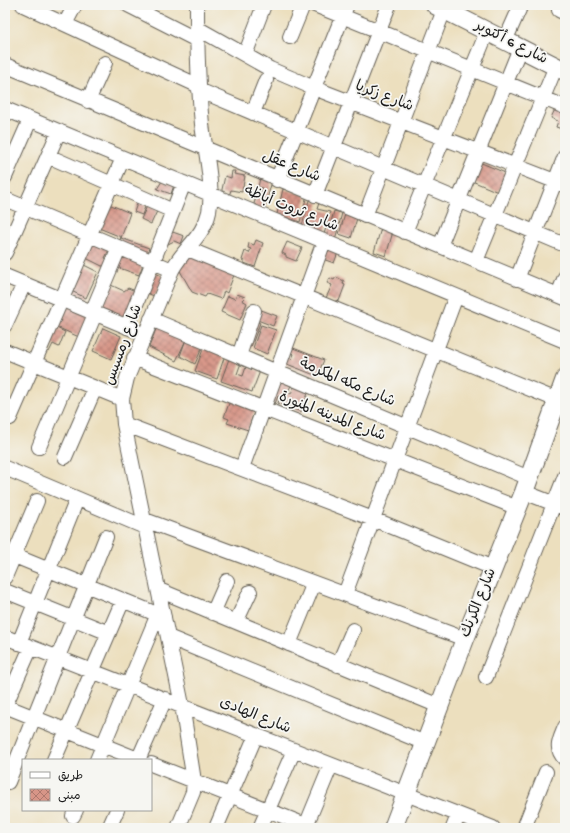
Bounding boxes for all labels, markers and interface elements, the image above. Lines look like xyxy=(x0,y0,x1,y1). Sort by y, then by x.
street label: شارع 6 أكتوبر xyxy=(470,14,551,69)
street label: شارع زكريا xyxy=(352,78,416,116)
street label: شارع عقل xyxy=(259,147,323,187)
street label: شارع ثروت أباظة xyxy=(241,180,341,236)
street label: شارع رمسيس xyxy=(101,302,147,388)
street label: شارع مكه المكرمة xyxy=(296,355,398,411)
street label: شارع المدينه المنورة xyxy=(276,388,388,446)
street label: شارع الكرنك xyxy=(457,566,501,640)
street label: شارع الهادى xyxy=(217,694,293,738)
legend xyxy=(22,759,152,811)
text: طريق xyxy=(58,770,83,784)
text: مبنى xyxy=(58,790,81,804)

